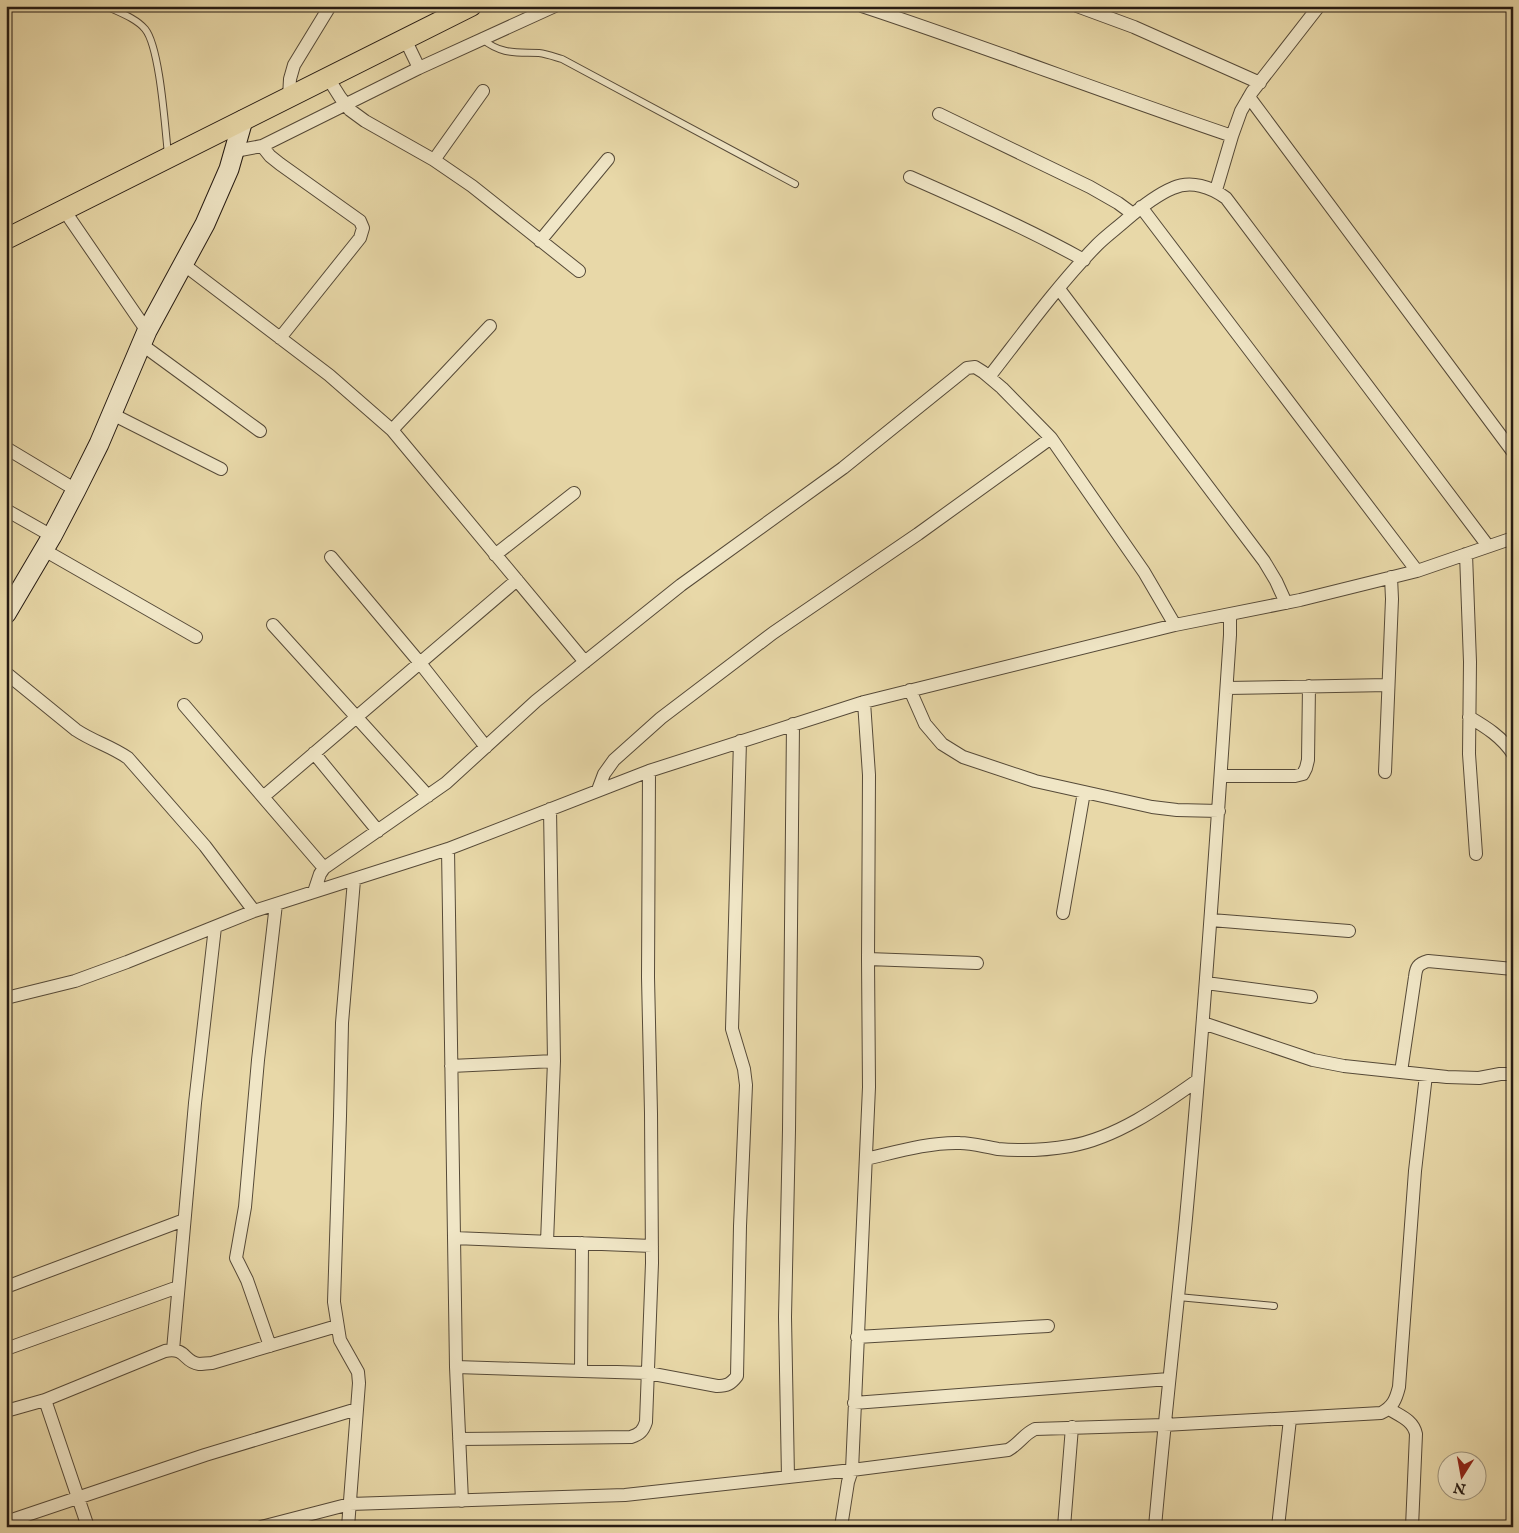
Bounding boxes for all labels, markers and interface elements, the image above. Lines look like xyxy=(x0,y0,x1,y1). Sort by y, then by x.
north arrow xyxy=(1436,1450,1486,1500)
text: N xyxy=(1452,1478,1468,1498)

